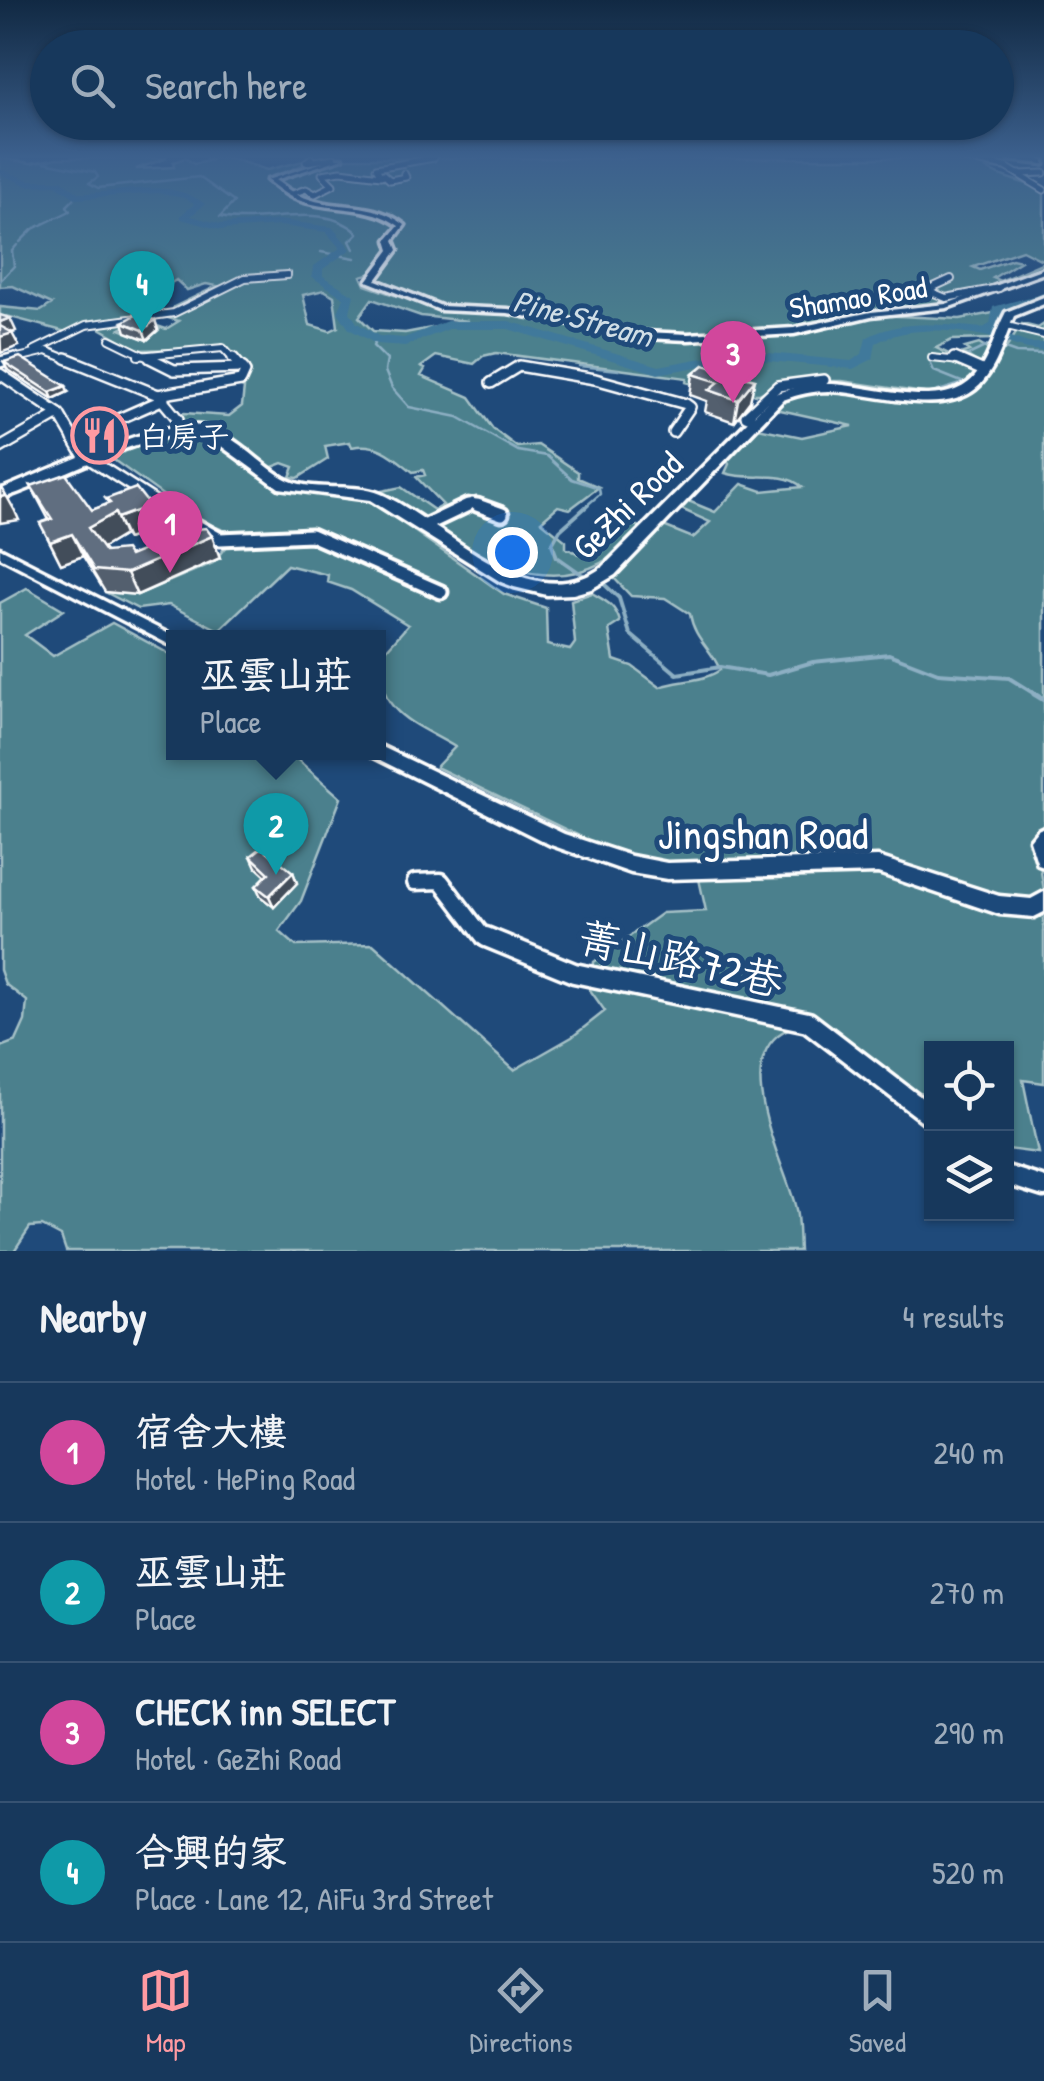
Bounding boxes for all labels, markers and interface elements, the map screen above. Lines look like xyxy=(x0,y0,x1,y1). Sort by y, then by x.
search box xyxy=(30,30,1014,140)
icon: search xyxy=(65,58,120,113)
text: Search here xyxy=(145,59,307,111)
pin: 4 xyxy=(110,250,174,333)
street label: Shamao Road xyxy=(786,266,930,328)
water label: Pine Stream xyxy=(509,279,658,357)
pin: 3 xyxy=(700,320,766,403)
restaurant icon: 白房子 xyxy=(70,406,130,466)
place label: 白房子 xyxy=(139,416,229,456)
street label: GeZhi Road xyxy=(562,441,692,569)
pin: 1 xyxy=(138,490,202,573)
your location xyxy=(487,527,538,578)
popup xyxy=(166,630,386,760)
text: 巫雲山莊 xyxy=(200,648,352,700)
text: Place xyxy=(200,700,262,743)
pin: 2 xyxy=(244,792,308,875)
street label: Jingshan Road xyxy=(658,805,868,862)
street label: 菁山路72巷 xyxy=(573,907,789,1009)
map controls xyxy=(924,1041,1014,1221)
button: locate xyxy=(924,1041,1014,1131)
button: layers xyxy=(924,1131,1014,1221)
text: Nearby xyxy=(40,1288,147,1345)
text: 4 results xyxy=(903,1295,1004,1338)
text: 宿舍大樓 xyxy=(135,1405,287,1457)
text: 1 xyxy=(67,1431,78,1474)
text: 240 m xyxy=(934,1431,1004,1474)
text: Hotel · HePing Road xyxy=(135,1457,355,1500)
text: 巫雲山莊 xyxy=(135,1545,287,1597)
text: 2 xyxy=(65,1571,80,1614)
text: 270 m xyxy=(930,1571,1004,1614)
text: Place xyxy=(135,1597,197,1640)
text: CHECK inn SELECT xyxy=(135,1685,395,1737)
text: 3 xyxy=(65,1711,80,1754)
text: 290 m xyxy=(934,1711,1004,1754)
text: Hotel · GeZhi Road xyxy=(135,1737,341,1780)
text: 合興的家 xyxy=(135,1825,287,1877)
text: 4 xyxy=(66,1851,79,1894)
text: 520 m xyxy=(932,1851,1004,1894)
text: Place · Lane 12, AiFu 3rd Street xyxy=(135,1877,493,1920)
tab: Map xyxy=(138,1963,193,2061)
tab: Directions xyxy=(469,1963,572,2061)
tab: Saved xyxy=(849,1963,906,2061)

